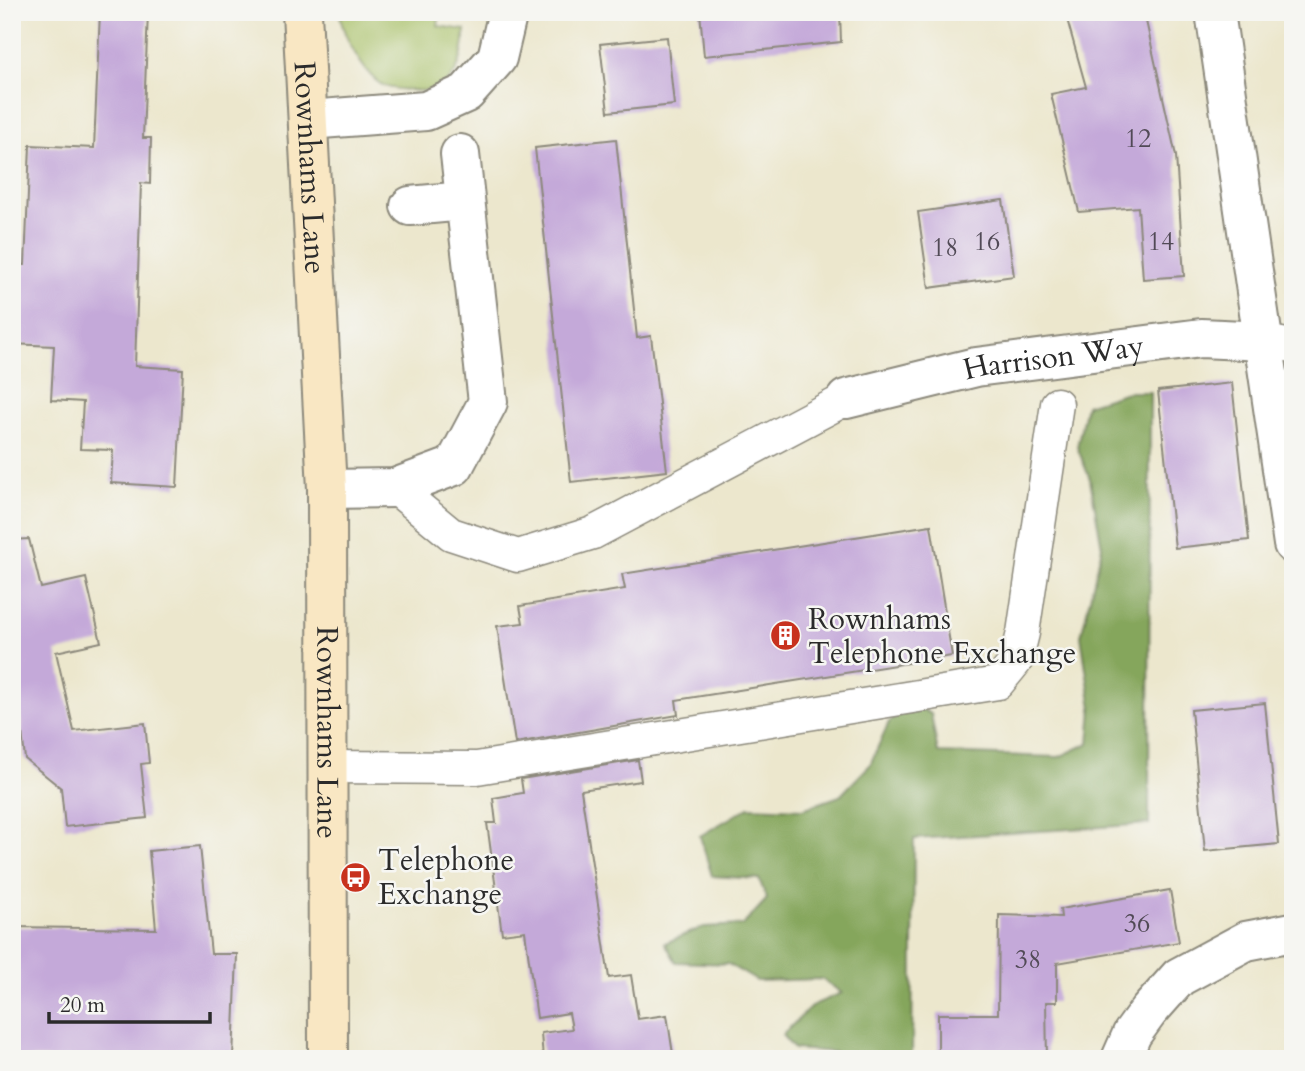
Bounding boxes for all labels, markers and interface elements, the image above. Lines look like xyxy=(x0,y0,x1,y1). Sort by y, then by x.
street label: Rownhams Lane xyxy=(284,60,336,275)
house number: 12 xyxy=(1125,121,1151,156)
house number: 16 xyxy=(974,224,1000,259)
house number: 14 xyxy=(1148,224,1174,259)
house number: 18 xyxy=(932,230,958,265)
street label: Harrison Way xyxy=(959,326,1146,390)
place label: Rownhams Telephone Exchange xyxy=(808,599,1076,674)
building icon: Rownhams Telephone Exchange xyxy=(768,619,802,653)
street label: Rownhams Lane xyxy=(306,626,348,839)
place label: Telephone Exchange xyxy=(378,840,514,915)
bus stop icon: Telephone Exchange xyxy=(338,860,372,894)
house number: 36 xyxy=(1124,906,1150,941)
house number: 38 xyxy=(1015,942,1041,977)
scale bar xyxy=(49,980,210,1024)
text: 20 m xyxy=(60,991,105,1020)

